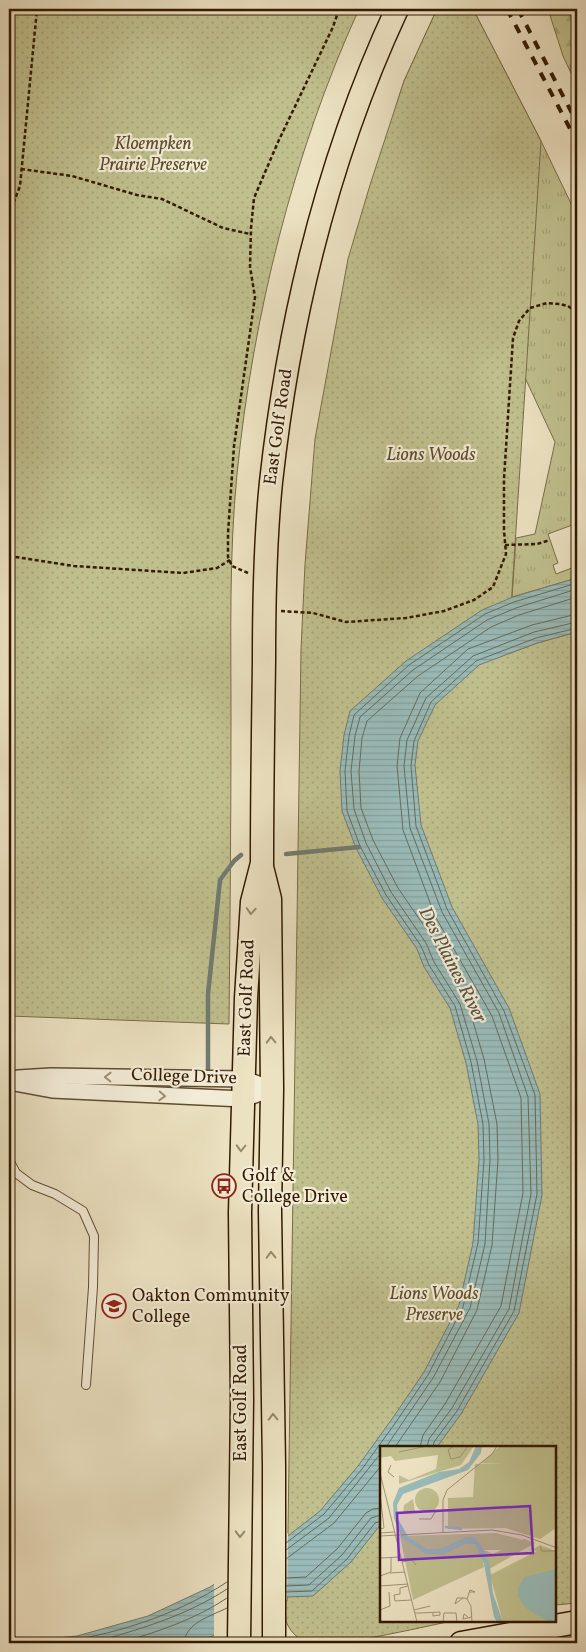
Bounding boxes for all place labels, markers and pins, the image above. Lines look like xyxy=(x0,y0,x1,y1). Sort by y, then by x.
place label: Golf & College Drive xyxy=(242,1164,348,1210)
bus stop icon: Golf & College Drive xyxy=(211,1173,237,1199)
place label: Oakton Community College xyxy=(132,1284,290,1330)
school or university icon: Oakton Community College xyxy=(101,1293,127,1319)

